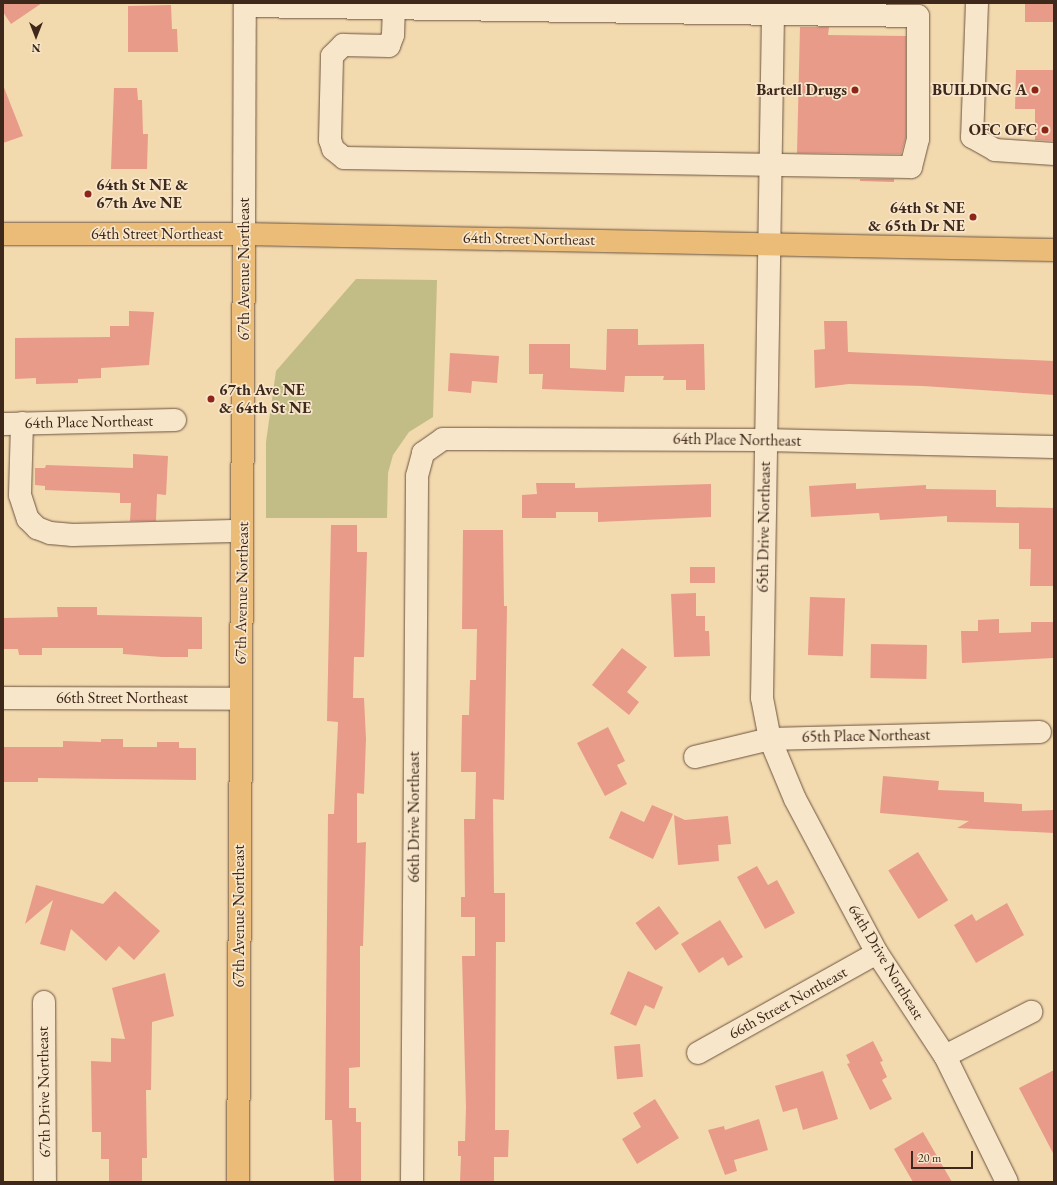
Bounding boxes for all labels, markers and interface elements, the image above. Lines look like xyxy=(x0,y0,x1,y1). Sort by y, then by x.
north arrow xyxy=(16,16,56,56)
text: N xyxy=(32,41,40,55)
place label: Bartell Drugs xyxy=(756,80,847,100)
place label: BUILDING A xyxy=(932,80,1027,100)
marker: Bartell Drugs xyxy=(850,85,860,95)
marker: BUILDING A xyxy=(1030,85,1040,95)
place label: OFC OFC xyxy=(969,120,1037,140)
marker: OFC OFC xyxy=(1040,125,1050,135)
place label: 64th St NE & 67th Ave NE xyxy=(96,175,188,213)
marker: 64th St NE & 67th Ave NE xyxy=(83,189,93,199)
street label: 67th Avenue Northeast xyxy=(234,198,254,340)
place label: 64th St NE & 65th Dr NE xyxy=(868,198,965,236)
marker: 64th St NE & 65th Dr NE xyxy=(968,212,978,222)
street label: 64th Street Northeast xyxy=(91,224,223,244)
street label: 64th Street Northeast xyxy=(463,228,595,250)
place label: 67th Ave NE & 64th St NE xyxy=(219,380,311,418)
marker: 67th Ave NE & 64th St NE xyxy=(206,394,216,404)
street label: 64th Place Northeast xyxy=(25,411,153,433)
street label: 64th Place Northeast xyxy=(673,429,801,451)
street label: 65th Drive Northeast xyxy=(753,461,775,593)
street label: 67th Avenue Northeast xyxy=(231,521,253,665)
street label: 66th Street Northeast xyxy=(56,688,188,708)
street label: 65th Place Northeast xyxy=(802,725,930,747)
street label: 66th Drive Northeast xyxy=(404,751,424,883)
street label: 67th Avenue Northeast xyxy=(229,845,249,987)
street label: 64th Drive Northeast xyxy=(844,901,928,1023)
street label: 66th Street Northeast xyxy=(726,963,850,1043)
street label: 67th Drive Northeast xyxy=(33,1026,55,1158)
scale bar xyxy=(913,1143,975,1169)
text: 20 m xyxy=(918,1150,941,1166)

